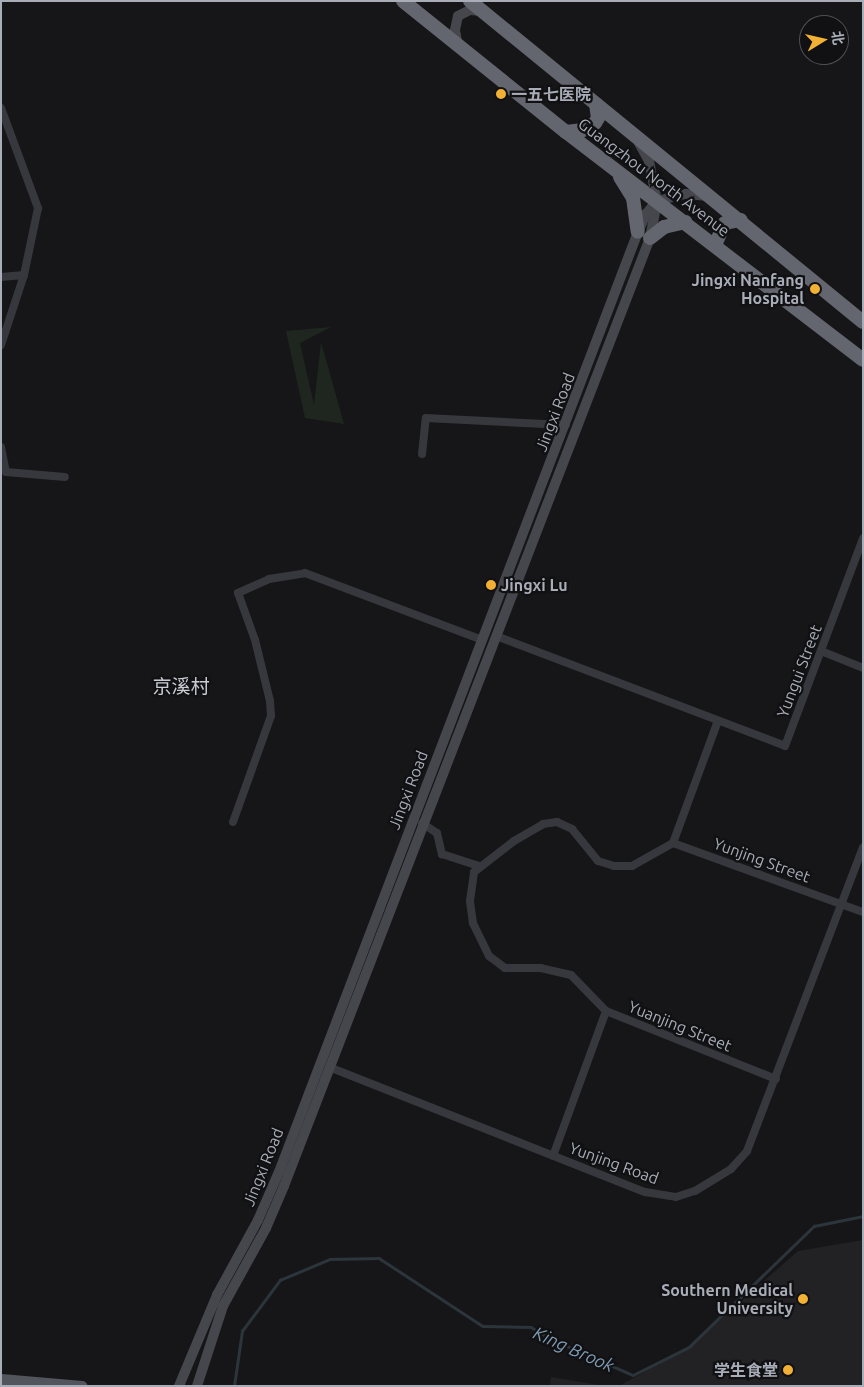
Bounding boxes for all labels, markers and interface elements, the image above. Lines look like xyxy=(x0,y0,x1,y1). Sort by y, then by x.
north arrow xyxy=(799,15,849,65)
text: 北 xyxy=(829,30,847,46)
place label: 一五七医院 xyxy=(511,84,591,104)
marker: 一五七医院 xyxy=(495,88,507,100)
street label: Guangzhou North Avenue xyxy=(574,114,734,240)
place label: Jingxi Nanfang Hospital xyxy=(692,270,804,308)
marker: Jingxi Nanfang Hospital xyxy=(808,282,822,296)
street label: Jingxi Road xyxy=(531,370,579,454)
place label: Jingxi Lu xyxy=(501,575,568,595)
marker: Jingxi Lu xyxy=(485,579,497,591)
street label: Yungui Street xyxy=(773,622,825,720)
district label: 京溪村 xyxy=(153,676,209,698)
street label: Jingxi Road xyxy=(384,748,432,832)
street label: Yunjing Street xyxy=(711,834,813,886)
street label: Yuanjing Street xyxy=(625,997,735,1055)
street label: Jingxi Road xyxy=(239,1125,287,1209)
street label: Yunjing Road xyxy=(567,1138,661,1188)
place label: Southern Medical University xyxy=(661,1280,793,1318)
marker: Southern Medical University xyxy=(797,1293,809,1305)
water label: King Brook xyxy=(530,1322,618,1376)
place label: 学生食堂 xyxy=(714,1360,778,1380)
marker: 学生食堂 xyxy=(782,1364,794,1376)

